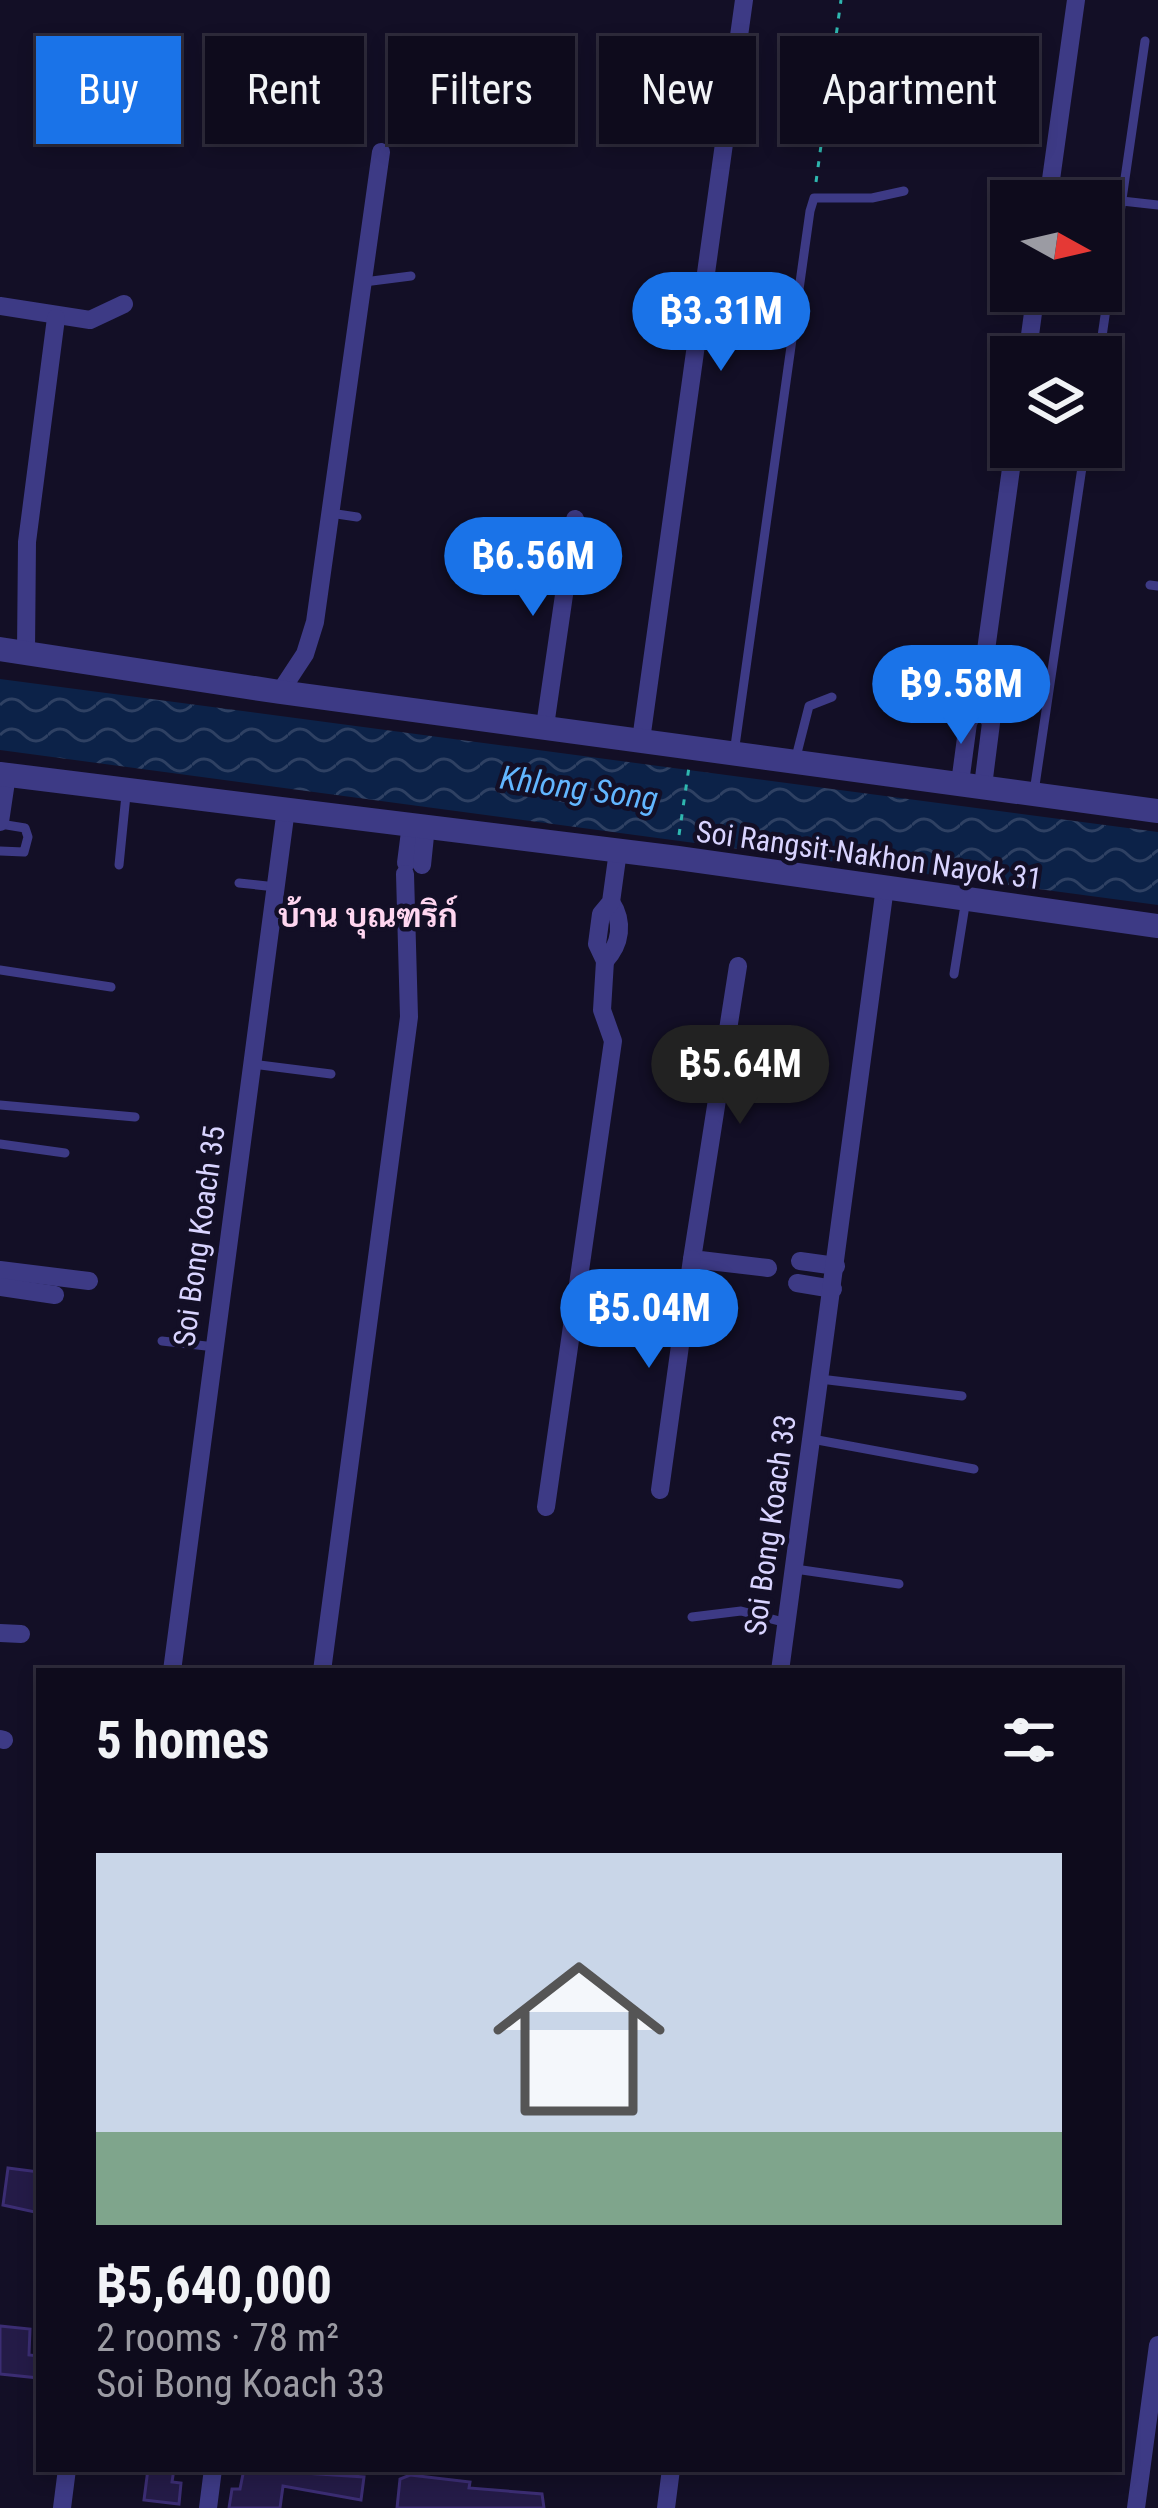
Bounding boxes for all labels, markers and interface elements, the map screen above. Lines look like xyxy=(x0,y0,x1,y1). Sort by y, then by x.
chip: Buy xyxy=(36,36,181,144)
chip: Rent xyxy=(205,36,364,144)
chip: Filters xyxy=(388,36,575,144)
chip: New xyxy=(599,36,756,144)
chip: Apartment xyxy=(780,36,1039,144)
north arrow xyxy=(990,180,1122,312)
map controls xyxy=(990,180,1122,468)
pin: ฿3.31M xyxy=(623,272,819,374)
text: ฿3.31M xyxy=(659,288,783,334)
button: layers xyxy=(990,336,1122,468)
pin: ฿6.56M xyxy=(435,517,631,619)
text: ฿6.56M xyxy=(471,533,595,579)
pin: ฿9.58M xyxy=(863,645,1059,747)
text: ฿9.58M xyxy=(899,661,1023,707)
water label: Khlong Song xyxy=(498,758,661,818)
street label: Soi Rangsit-Nakhon Nayok 31 xyxy=(694,813,1044,897)
district label: บ้าน บุณฑริก์ xyxy=(278,895,458,939)
pin: ฿5.64M xyxy=(642,1025,838,1127)
text: ฿5.64M xyxy=(678,1041,802,1087)
street label: Soi Bong Koach 35 xyxy=(166,1124,232,1348)
pin: ฿5.04M xyxy=(551,1269,747,1371)
text: ฿5.04M xyxy=(587,1285,711,1331)
street label: Soi Bong Koach 33 xyxy=(737,1413,803,1637)
icon: filters xyxy=(996,1707,1062,1773)
text: 5 homes xyxy=(96,1711,269,1770)
icon: home xyxy=(471,1931,687,2147)
text: ฿5,640,000 xyxy=(96,2256,332,2315)
text: 2 rooms · 78 m² xyxy=(96,2315,339,2361)
text: Soi Bong Koach 33 xyxy=(96,2361,385,2407)

